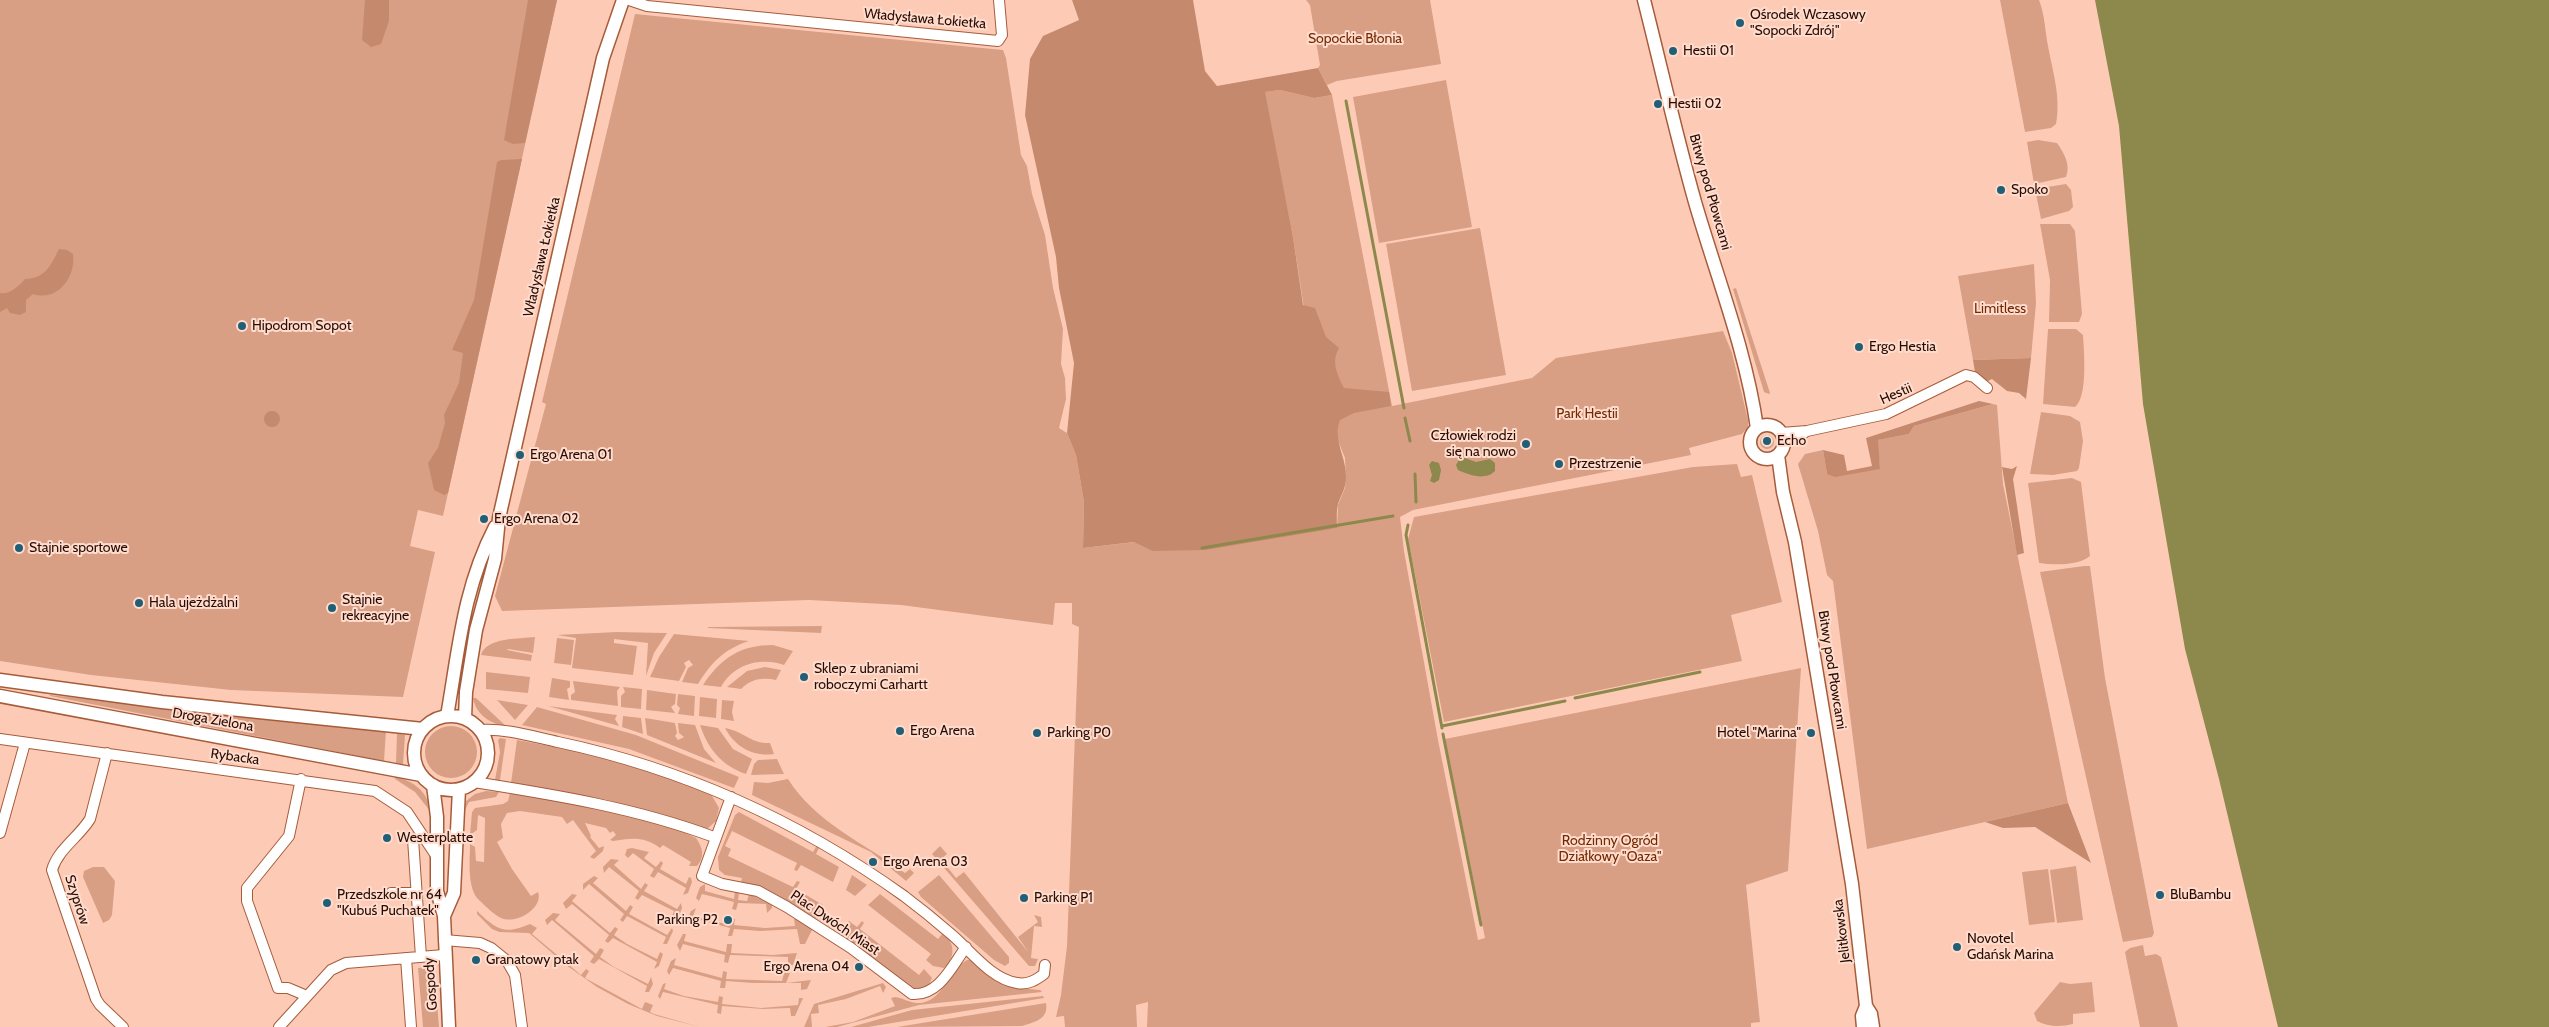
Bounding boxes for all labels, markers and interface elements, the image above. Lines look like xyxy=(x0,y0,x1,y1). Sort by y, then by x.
street label: Władysława Łokietka xyxy=(863,5,987,33)
place label: Ośrodek Wczasowy "Sopocki Zdrój" xyxy=(1750,7,1866,40)
marker: Ośrodek Wczasowy "Sopocki Zdrój" xyxy=(1734,17,1746,29)
park label: Sopockie Błonia xyxy=(1308,31,1402,47)
place label: Hestii 01 xyxy=(1683,43,1734,59)
marker: Hestii 01 xyxy=(1667,45,1679,57)
place label: Hestii 02 xyxy=(1668,96,1722,112)
marker: Hestii 02 xyxy=(1652,98,1664,110)
street label: Bitwy pod Płowcami xyxy=(1685,132,1735,252)
place label: Spoko xyxy=(2011,182,2048,198)
marker: Spoko xyxy=(1995,184,2007,196)
street label: Władysława Łokietka xyxy=(520,195,564,319)
park label: Limitless xyxy=(1974,301,2026,317)
place label: Hipodrom Sopot xyxy=(252,318,351,334)
marker: Hipodrom Sopot xyxy=(236,320,248,332)
place label: Ergo Hestia xyxy=(1869,339,1936,355)
marker: Ergo Hestia xyxy=(1853,341,1865,353)
street label: Hestii xyxy=(1877,380,1915,408)
park label: Park Hestii xyxy=(1556,406,1618,422)
place label: Człowiek rodzi się na nowo xyxy=(1431,428,1516,461)
place label: Echo xyxy=(1777,433,1806,449)
marker: Echo xyxy=(1761,435,1773,447)
marker: Człowiek rodzi się na nowo xyxy=(1520,438,1532,450)
place label: Ergo Arena 01 xyxy=(530,447,612,463)
marker: Ergo Arena 01 xyxy=(514,449,526,461)
place label: Przestrzenie xyxy=(1569,456,1641,472)
marker: Przestrzenie xyxy=(1553,458,1565,470)
place label: Ergo Arena 02 xyxy=(494,511,579,527)
marker: Ergo Arena 02 xyxy=(478,513,490,525)
place label: Stajnie sportowe xyxy=(29,540,128,556)
marker: Stajnie sportowe xyxy=(13,542,25,554)
place label: Stajnie rekreacyjne xyxy=(342,592,409,624)
place label: Hala ujeżdżalni xyxy=(149,595,238,611)
marker: Hala ujeżdżalni xyxy=(133,597,145,609)
marker: Stajnie rekreacyjne xyxy=(326,602,338,614)
street label: Bitwy pod Płowcami xyxy=(1814,609,1850,731)
place label: Sklep z ubraniami roboczymi Carhartt xyxy=(814,661,928,694)
marker: Sklep z ubraniami roboczymi Carhartt xyxy=(798,671,810,683)
street label: Droga Zielona xyxy=(171,705,255,735)
place label: Ergo Arena xyxy=(910,723,974,739)
marker: Ergo Arena xyxy=(894,725,906,737)
place label: Parking P0 xyxy=(1047,725,1111,741)
place label: Hotel "Marina" xyxy=(1717,725,1801,741)
marker: Parking P0 xyxy=(1031,727,1043,739)
marker: Hotel "Marina" xyxy=(1805,727,1817,739)
street label: Rybacka xyxy=(209,745,261,769)
place label: Westerplatte xyxy=(397,830,473,846)
marker: Westerplatte xyxy=(381,832,393,844)
park label: Rodzinny Ogród Działkowy "Oaza" xyxy=(1558,833,1662,866)
place label: Ergo Arena 03 xyxy=(883,854,968,870)
marker: Ergo Arena 03 xyxy=(867,856,879,868)
street label: Szyprów xyxy=(61,873,93,927)
place label: Przedszkole nr 64 "Kubuś Puchatek" xyxy=(337,887,442,920)
street label: Plac Dwóch Miast xyxy=(787,887,883,959)
place label: BluBambu xyxy=(2170,887,2231,903)
marker: BluBambu xyxy=(2154,889,2166,901)
place label: Parking P1 xyxy=(1034,890,1093,906)
marker: Parking P1 xyxy=(1018,892,1030,904)
marker: Przedszkole nr 64 "Kubuś Puchatek" xyxy=(321,897,333,909)
street label: Jelitkowska xyxy=(1830,898,1854,964)
place label: Parking P2 xyxy=(657,912,718,928)
marker: Parking P2 xyxy=(722,914,734,926)
place label: Novotel Gdańsk Marina xyxy=(1967,931,2054,964)
marker: Novotel Gdańsk Marina xyxy=(1951,941,1963,953)
place label: Granatowy ptak xyxy=(486,952,579,968)
marker: Granatowy ptak xyxy=(470,954,482,966)
street label: Gospody xyxy=(421,957,441,1011)
place label: Ergo Arena 04 xyxy=(764,959,849,975)
marker: Ergo Arena 04 xyxy=(853,961,865,973)

